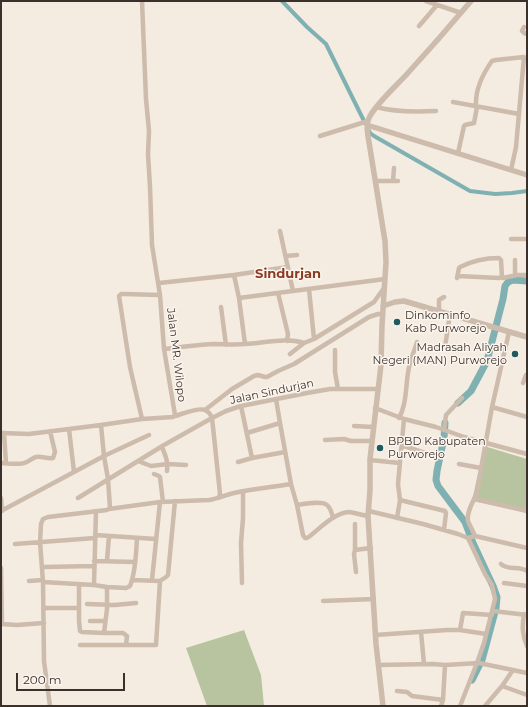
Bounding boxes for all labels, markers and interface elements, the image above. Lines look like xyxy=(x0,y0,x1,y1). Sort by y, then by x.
district label: Sindurjan xyxy=(255,266,321,282)
street label: Jalan MR. Wilopo xyxy=(164,307,188,403)
place label: Dinkominfo Kab Purworejo xyxy=(405,309,487,335)
marker: Dinkominfo Kab Purworejo xyxy=(392,317,402,327)
place label: Madrasah Aliyah Negeri (MAN) Purworejo xyxy=(373,341,507,367)
marker: Madrasah Aliyah Negeri (MAN) Purworejo xyxy=(510,349,520,359)
street label: Jalan Sindurjan xyxy=(229,377,315,407)
place label: BPBD Kabupaten Purworejo xyxy=(388,435,486,461)
marker: BPBD Kabupaten Purworejo xyxy=(375,443,385,453)
scale bar xyxy=(18,665,127,691)
text: 200 m xyxy=(23,672,62,687)

